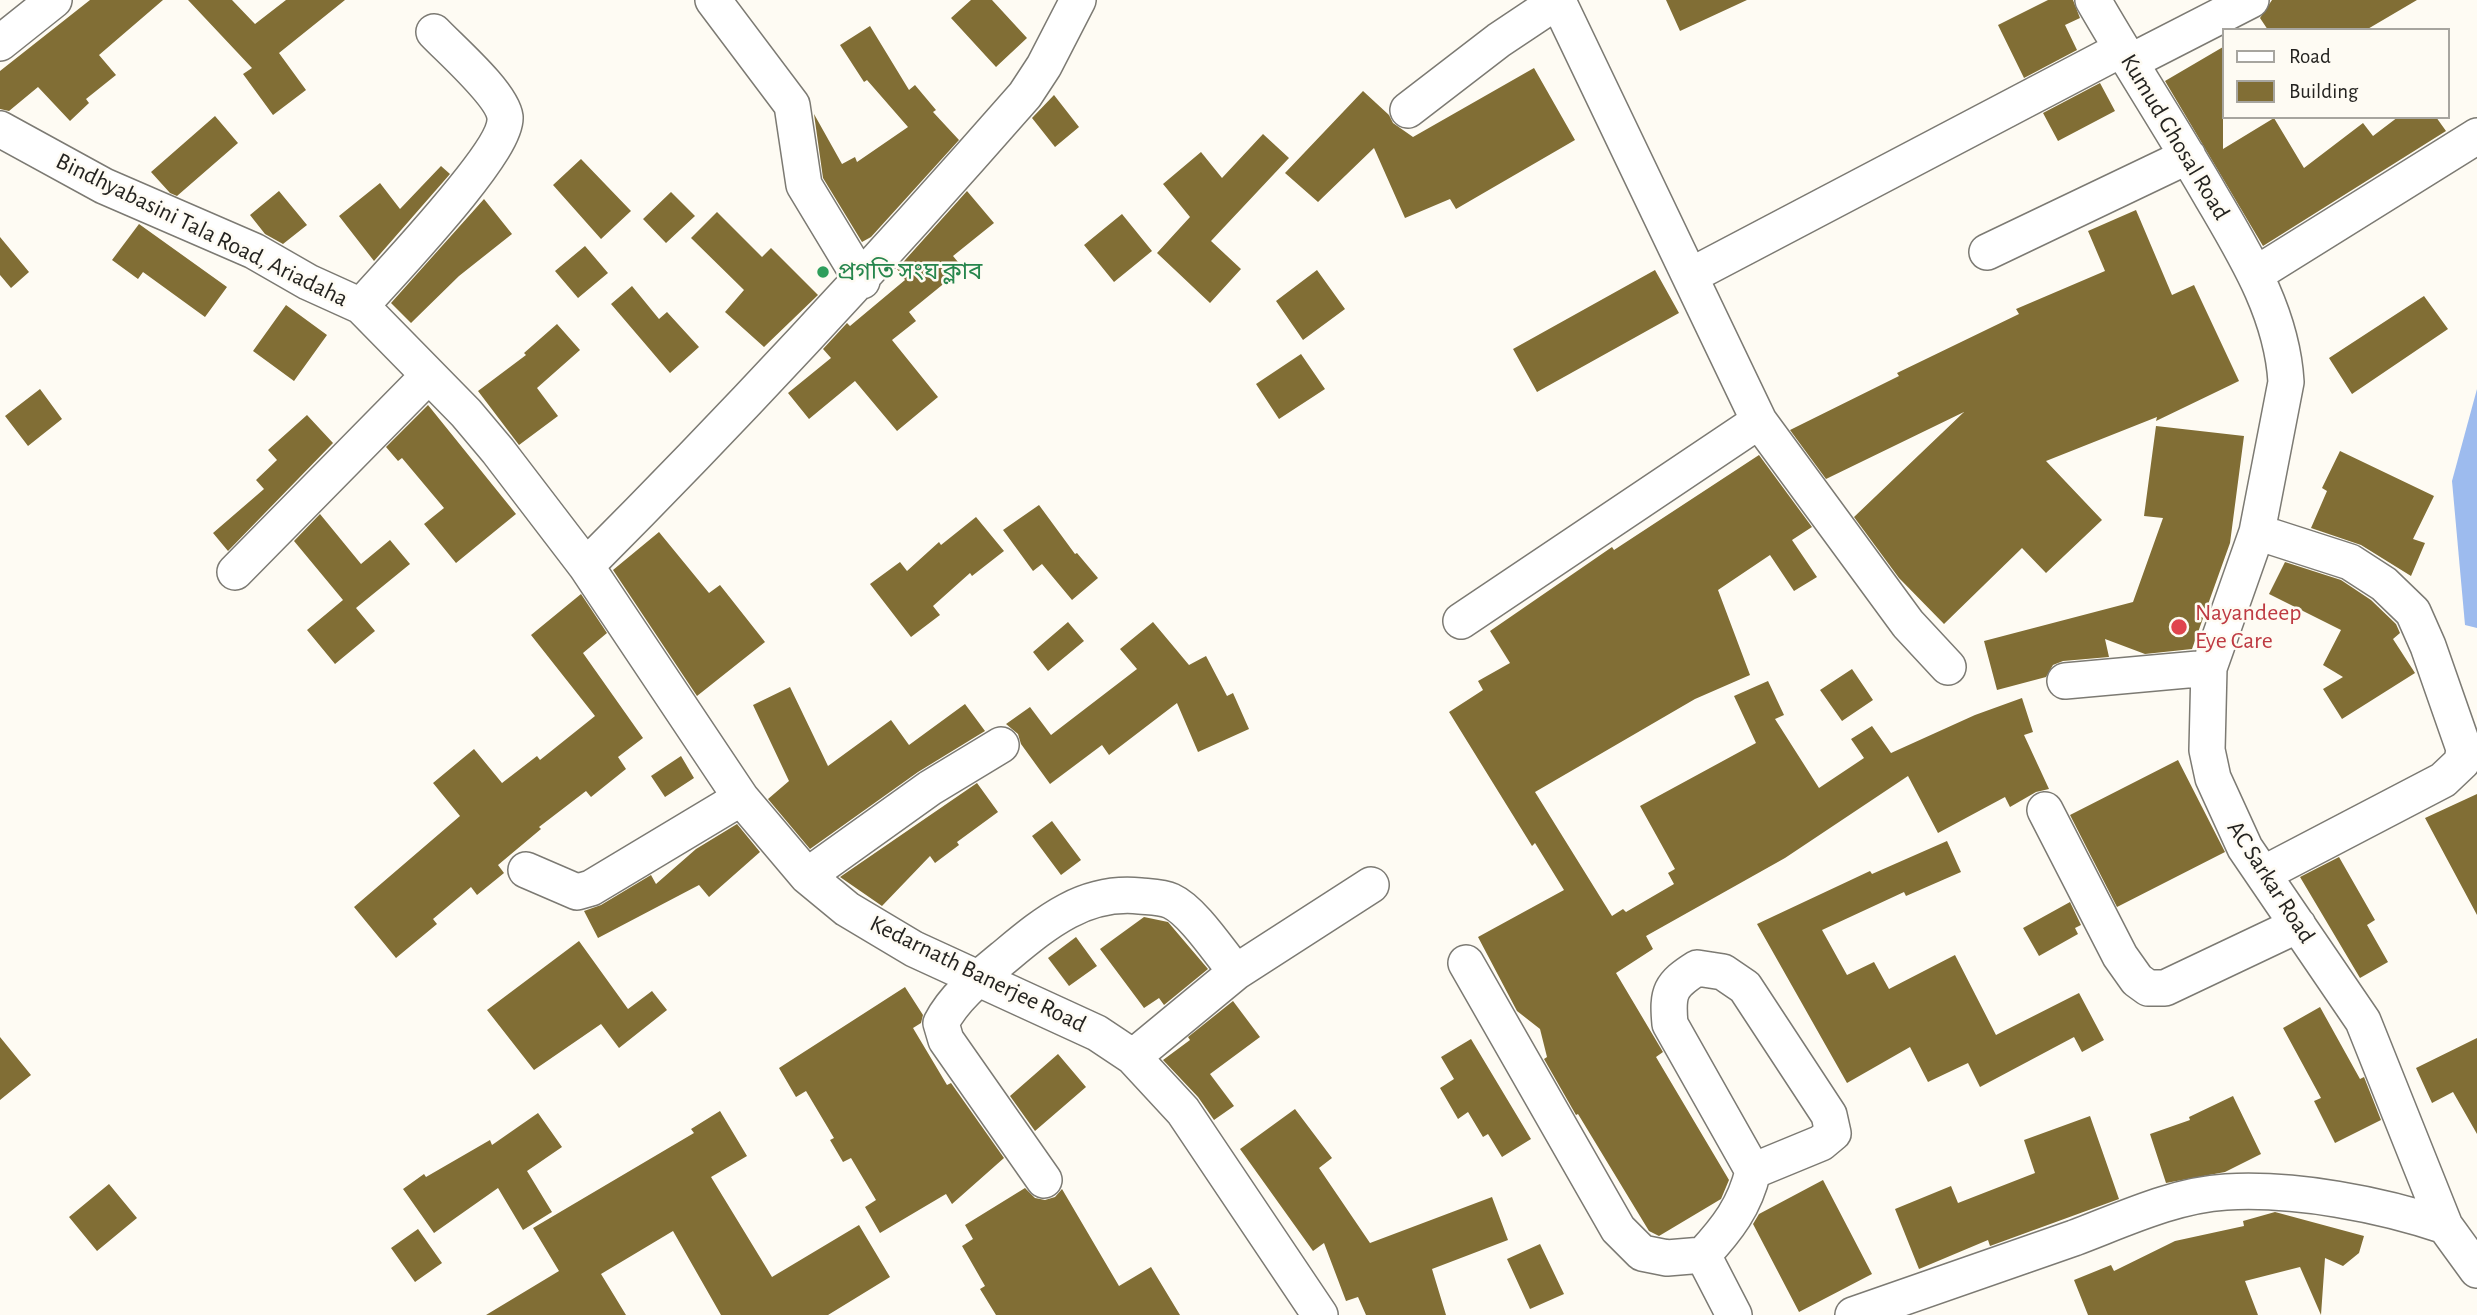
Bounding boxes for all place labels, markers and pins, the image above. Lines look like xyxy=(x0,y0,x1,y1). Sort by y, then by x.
place label: প্রগতি সংঘ ক্লাব xyxy=(837,258,982,286)
marker: প্রগতি সংঘ ক্লাব xyxy=(815,264,831,280)
place label: Nayandeep Eye Care xyxy=(2195,599,2302,655)
marker: Nayandeep Eye Care xyxy=(2169,617,2189,637)

